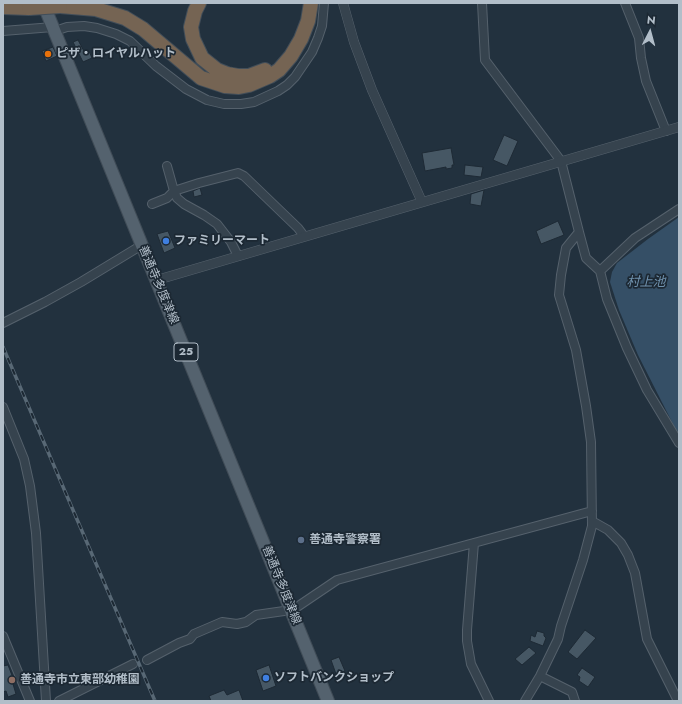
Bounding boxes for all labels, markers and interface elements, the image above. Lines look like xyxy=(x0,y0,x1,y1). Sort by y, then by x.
north arrow xyxy=(630,12,670,52)
text: N xyxy=(646,12,656,28)
place label: ピザ・ロイヤルハット xyxy=(56,47,176,61)
marker: ピザ・ロイヤルハット xyxy=(43,49,53,59)
place label: ファミリーマート xyxy=(174,234,270,248)
marker: ファミリーマート xyxy=(161,236,171,246)
street label: 善通寺多度津線 xyxy=(135,244,181,326)
water label: 村上池 xyxy=(627,275,665,291)
road number: 25 xyxy=(174,343,198,361)
place label: 善通寺警察署 xyxy=(309,533,381,547)
marker: 善通寺警察署 xyxy=(296,535,306,545)
street label: 善通寺多度津線 xyxy=(259,543,303,627)
place label: ソフトバンクショップ xyxy=(274,671,394,685)
place label: 善通寺市立東部幼稚園 xyxy=(20,673,140,687)
marker: ソフトバンクショップ xyxy=(261,673,271,683)
marker: 善通寺市立東部幼稚園 xyxy=(7,675,17,685)

